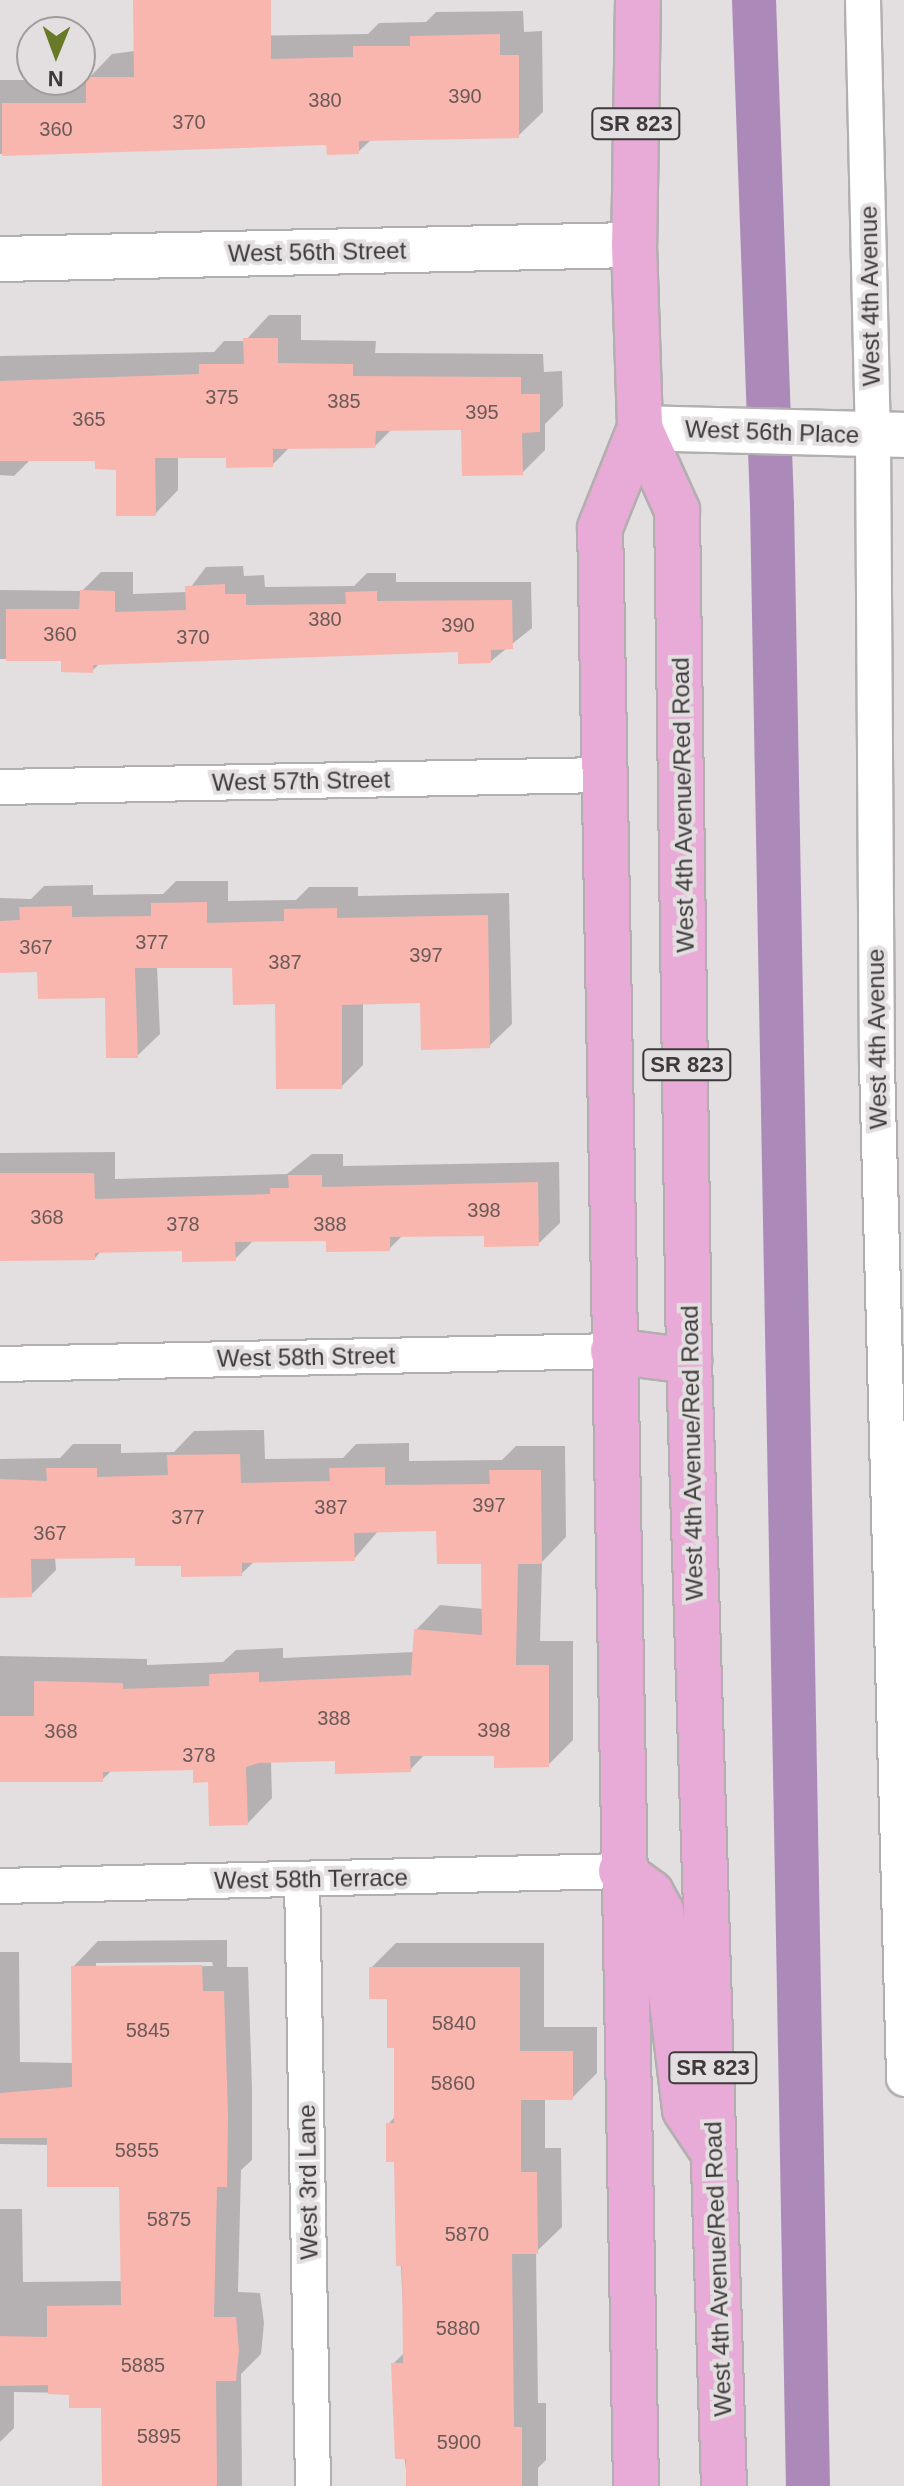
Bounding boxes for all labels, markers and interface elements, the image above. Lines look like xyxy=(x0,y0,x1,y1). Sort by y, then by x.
north arrow xyxy=(16,16,96,96)
text: N xyxy=(47,66,64,91)
house number: 390 xyxy=(448,84,482,108)
house number: 380 xyxy=(308,88,342,112)
road number: SR 823 xyxy=(590,106,682,142)
house number: 370 xyxy=(172,110,206,134)
house number: 360 xyxy=(39,117,73,141)
street label: West 4th Avenue xyxy=(854,205,886,387)
street label: West 56th Street xyxy=(228,236,406,268)
house number: 375 xyxy=(205,385,239,409)
house number: 385 xyxy=(327,389,361,413)
house number: 395 xyxy=(465,400,499,424)
house number: 365 xyxy=(72,407,106,431)
street label: West 56th Place xyxy=(684,415,860,449)
house number: 380 xyxy=(308,607,342,631)
house number: 390 xyxy=(441,613,475,637)
house number: 360 xyxy=(43,622,77,646)
house number: 370 xyxy=(176,625,210,649)
street label: West 4th Avenue/Red Road xyxy=(666,656,700,954)
street label: West 57th Street xyxy=(212,765,390,797)
house number: 377 xyxy=(135,930,169,954)
house number: 367 xyxy=(19,935,53,959)
house number: 397 xyxy=(409,943,443,967)
street label: West 4th Avenue xyxy=(861,948,893,1130)
house number: 387 xyxy=(268,950,302,974)
road number: SR 823 xyxy=(641,1047,733,1083)
house number: 398 xyxy=(467,1198,501,1222)
house number: 368 xyxy=(30,1205,64,1229)
house number: 378 xyxy=(166,1212,200,1236)
house number: 388 xyxy=(313,1212,347,1236)
street label: West 4th Avenue/Red Road xyxy=(675,1304,709,1602)
street label: West 58th Street xyxy=(217,1341,395,1373)
house number: 397 xyxy=(472,1493,506,1517)
house number: 387 xyxy=(314,1495,348,1519)
house number: 377 xyxy=(171,1505,205,1529)
house number: 367 xyxy=(33,1521,67,1545)
house number: 388 xyxy=(317,1706,351,1730)
house number: 398 xyxy=(477,1718,511,1742)
house number: 368 xyxy=(44,1719,78,1743)
house number: 378 xyxy=(182,1743,216,1767)
street label: West 58th Terrace xyxy=(214,1863,408,1895)
house number: 5840 xyxy=(432,2011,476,2035)
house number: 5845 xyxy=(126,2018,170,2042)
road number: SR 823 xyxy=(667,2050,759,2086)
house number: 5860 xyxy=(431,2071,475,2095)
street label: West 3rd Lane xyxy=(292,2104,324,2260)
street label: West 4th Avenue/Red Road xyxy=(698,2120,738,2418)
house number: 5855 xyxy=(115,2138,159,2162)
house number: 5875 xyxy=(147,2207,191,2231)
house number: 5870 xyxy=(445,2222,489,2246)
house number: 5880 xyxy=(436,2316,480,2340)
house number: 5885 xyxy=(121,2353,165,2377)
house number: 5895 xyxy=(137,2424,181,2448)
house number: 5900 xyxy=(437,2430,481,2454)

